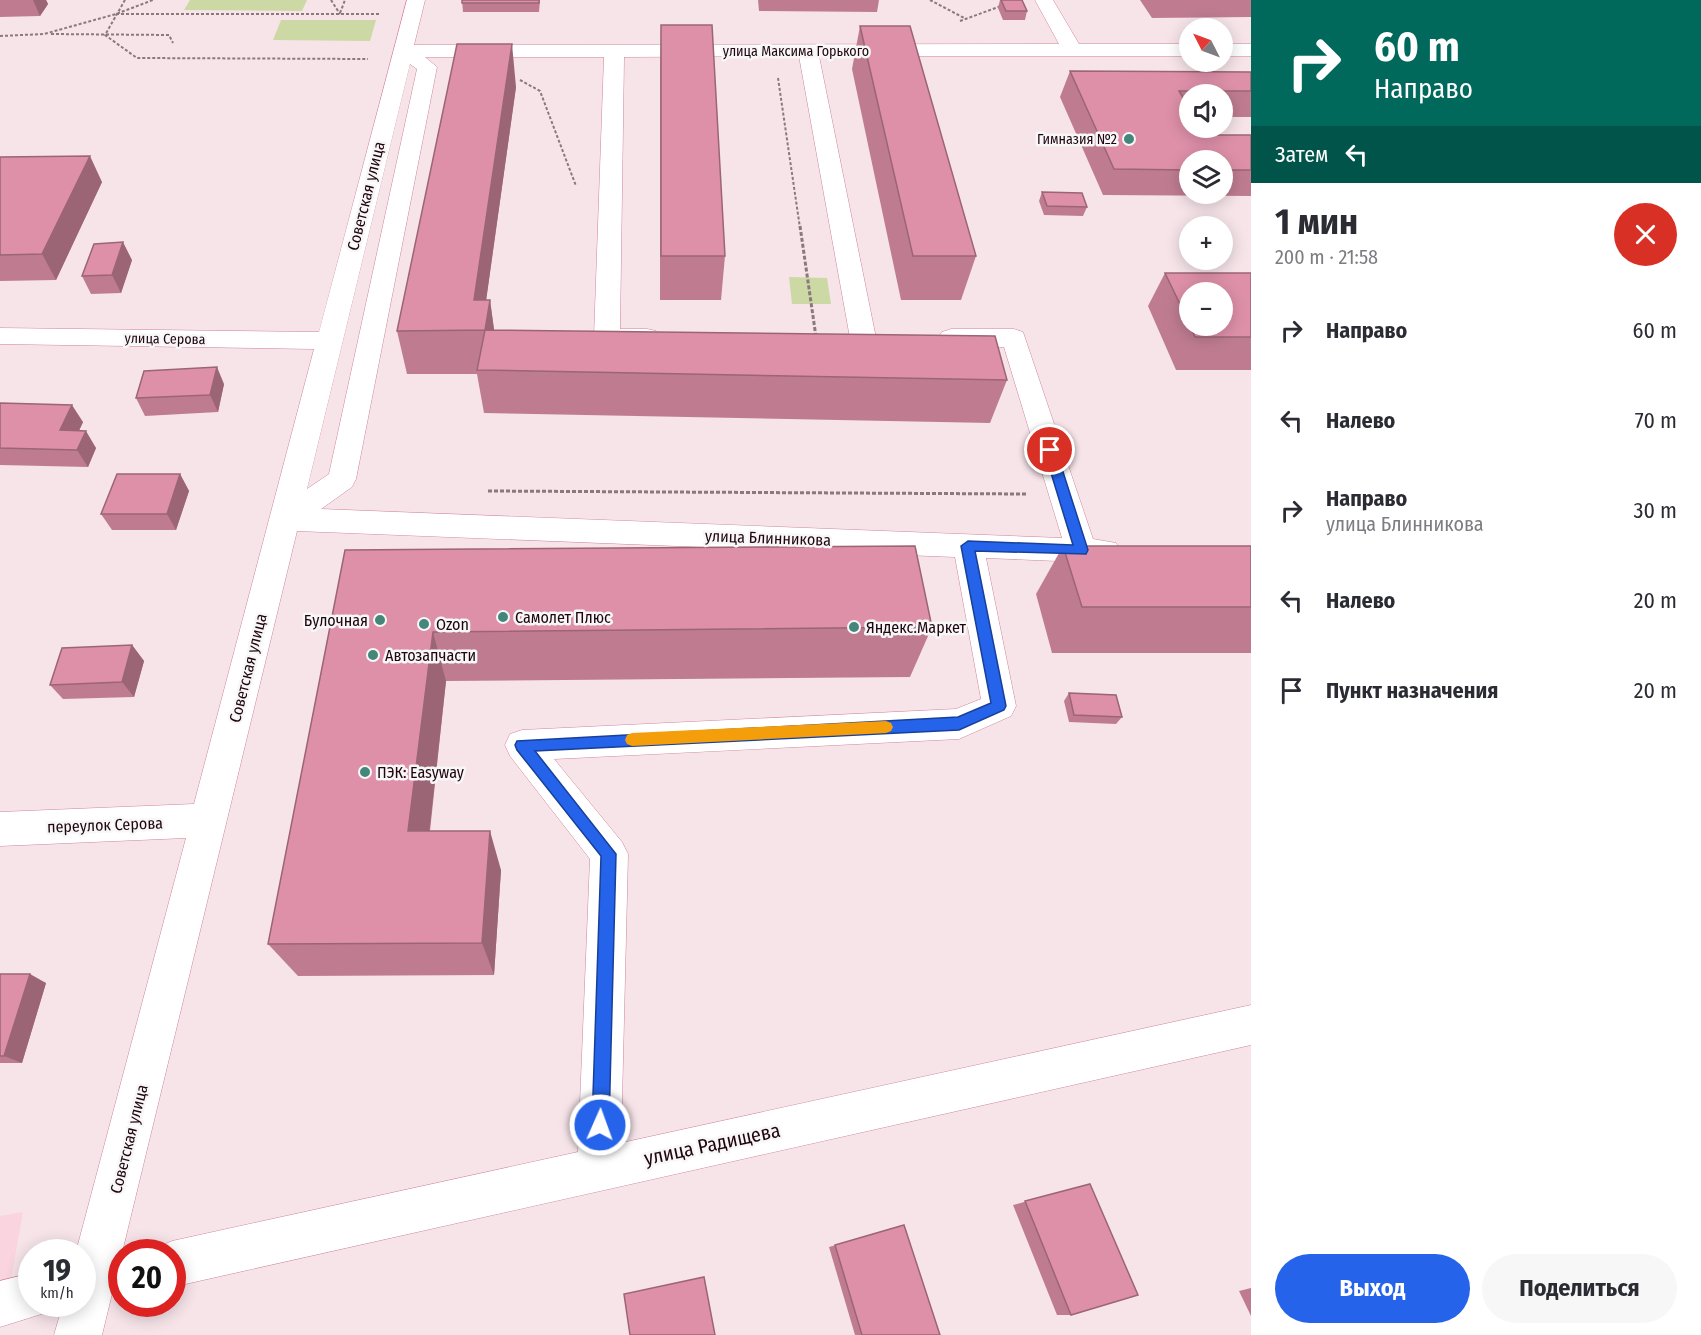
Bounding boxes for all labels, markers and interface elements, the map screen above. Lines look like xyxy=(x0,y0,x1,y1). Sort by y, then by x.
north arrow xyxy=(1179,18,1233,72)
map controls xyxy=(1179,18,1233,336)
text: 60 m xyxy=(1374,22,1460,72)
icon: right xyxy=(1275,24,1353,102)
street label: улица Максима Горького xyxy=(723,43,869,60)
text: Направо xyxy=(1374,73,1473,105)
button: sound xyxy=(1179,84,1233,138)
place label: Гимназия №2 xyxy=(1037,131,1117,148)
marker: Гимназия №2 xyxy=(1122,132,1136,146)
icon: left xyxy=(1340,138,1373,171)
street label: Советская улица xyxy=(343,139,389,252)
text: Затем xyxy=(1275,141,1328,168)
button: layers xyxy=(1179,150,1233,204)
text: 1 мин xyxy=(1275,200,1358,244)
button: close xyxy=(1614,203,1677,266)
button: + xyxy=(1179,216,1233,270)
text: 200 m · 21:58 xyxy=(1275,245,1378,269)
button: − xyxy=(1179,282,1233,336)
icon: right xyxy=(1275,314,1308,347)
text: Направо xyxy=(1326,317,1407,344)
text: 60 m xyxy=(1633,317,1677,344)
street label: улица Серова xyxy=(125,330,206,348)
icon: left xyxy=(1275,404,1308,437)
text: Налево xyxy=(1326,407,1395,434)
text: 70 m xyxy=(1635,407,1677,434)
pin xyxy=(1024,424,1075,475)
icon: arrive xyxy=(1033,433,1066,466)
text: Направо xyxy=(1326,485,1407,512)
icon: right xyxy=(1275,494,1308,527)
text: 30 m xyxy=(1634,497,1677,524)
text: улица Блинникова xyxy=(1326,512,1484,536)
street label: улица Блинникова xyxy=(705,526,831,550)
icon: left xyxy=(1275,584,1308,617)
text: Налево xyxy=(1326,587,1395,614)
text: 20 m xyxy=(1634,587,1677,614)
place label: Самолет Плюс xyxy=(515,608,611,627)
marker: Самолет Плюс xyxy=(496,610,510,624)
street label: Советская улица xyxy=(225,611,271,724)
place label: Булочная xyxy=(304,611,368,630)
marker: Булочная xyxy=(373,613,387,627)
place label: Ozon xyxy=(436,615,469,634)
marker: Ozon xyxy=(417,617,431,631)
place label: Яндекс.Маркет xyxy=(866,618,967,637)
marker: Яндекс.Маркет xyxy=(847,620,861,634)
place label: Автозапчасти xyxy=(385,646,476,665)
marker: Автозапчасти xyxy=(366,648,380,662)
icon: arrive xyxy=(1275,674,1308,707)
text: Пункт назначения xyxy=(1326,677,1498,704)
text: 20 m xyxy=(1634,677,1677,704)
place label: ПЭК: Easyway xyxy=(377,763,465,782)
marker: ПЭК: Easyway xyxy=(358,765,372,779)
street label: переулок Серова xyxy=(47,813,163,837)
street label: Советская улица xyxy=(106,1082,152,1195)
position arrow xyxy=(568,1093,632,1157)
street label: улица Радищева xyxy=(642,1118,782,1170)
speed limit sign: 20 xyxy=(108,1239,186,1317)
text: 19 xyxy=(43,1253,71,1289)
button: Выход xyxy=(1275,1254,1470,1323)
button: Поделиться xyxy=(1482,1254,1677,1323)
text: km/h xyxy=(40,1284,74,1302)

